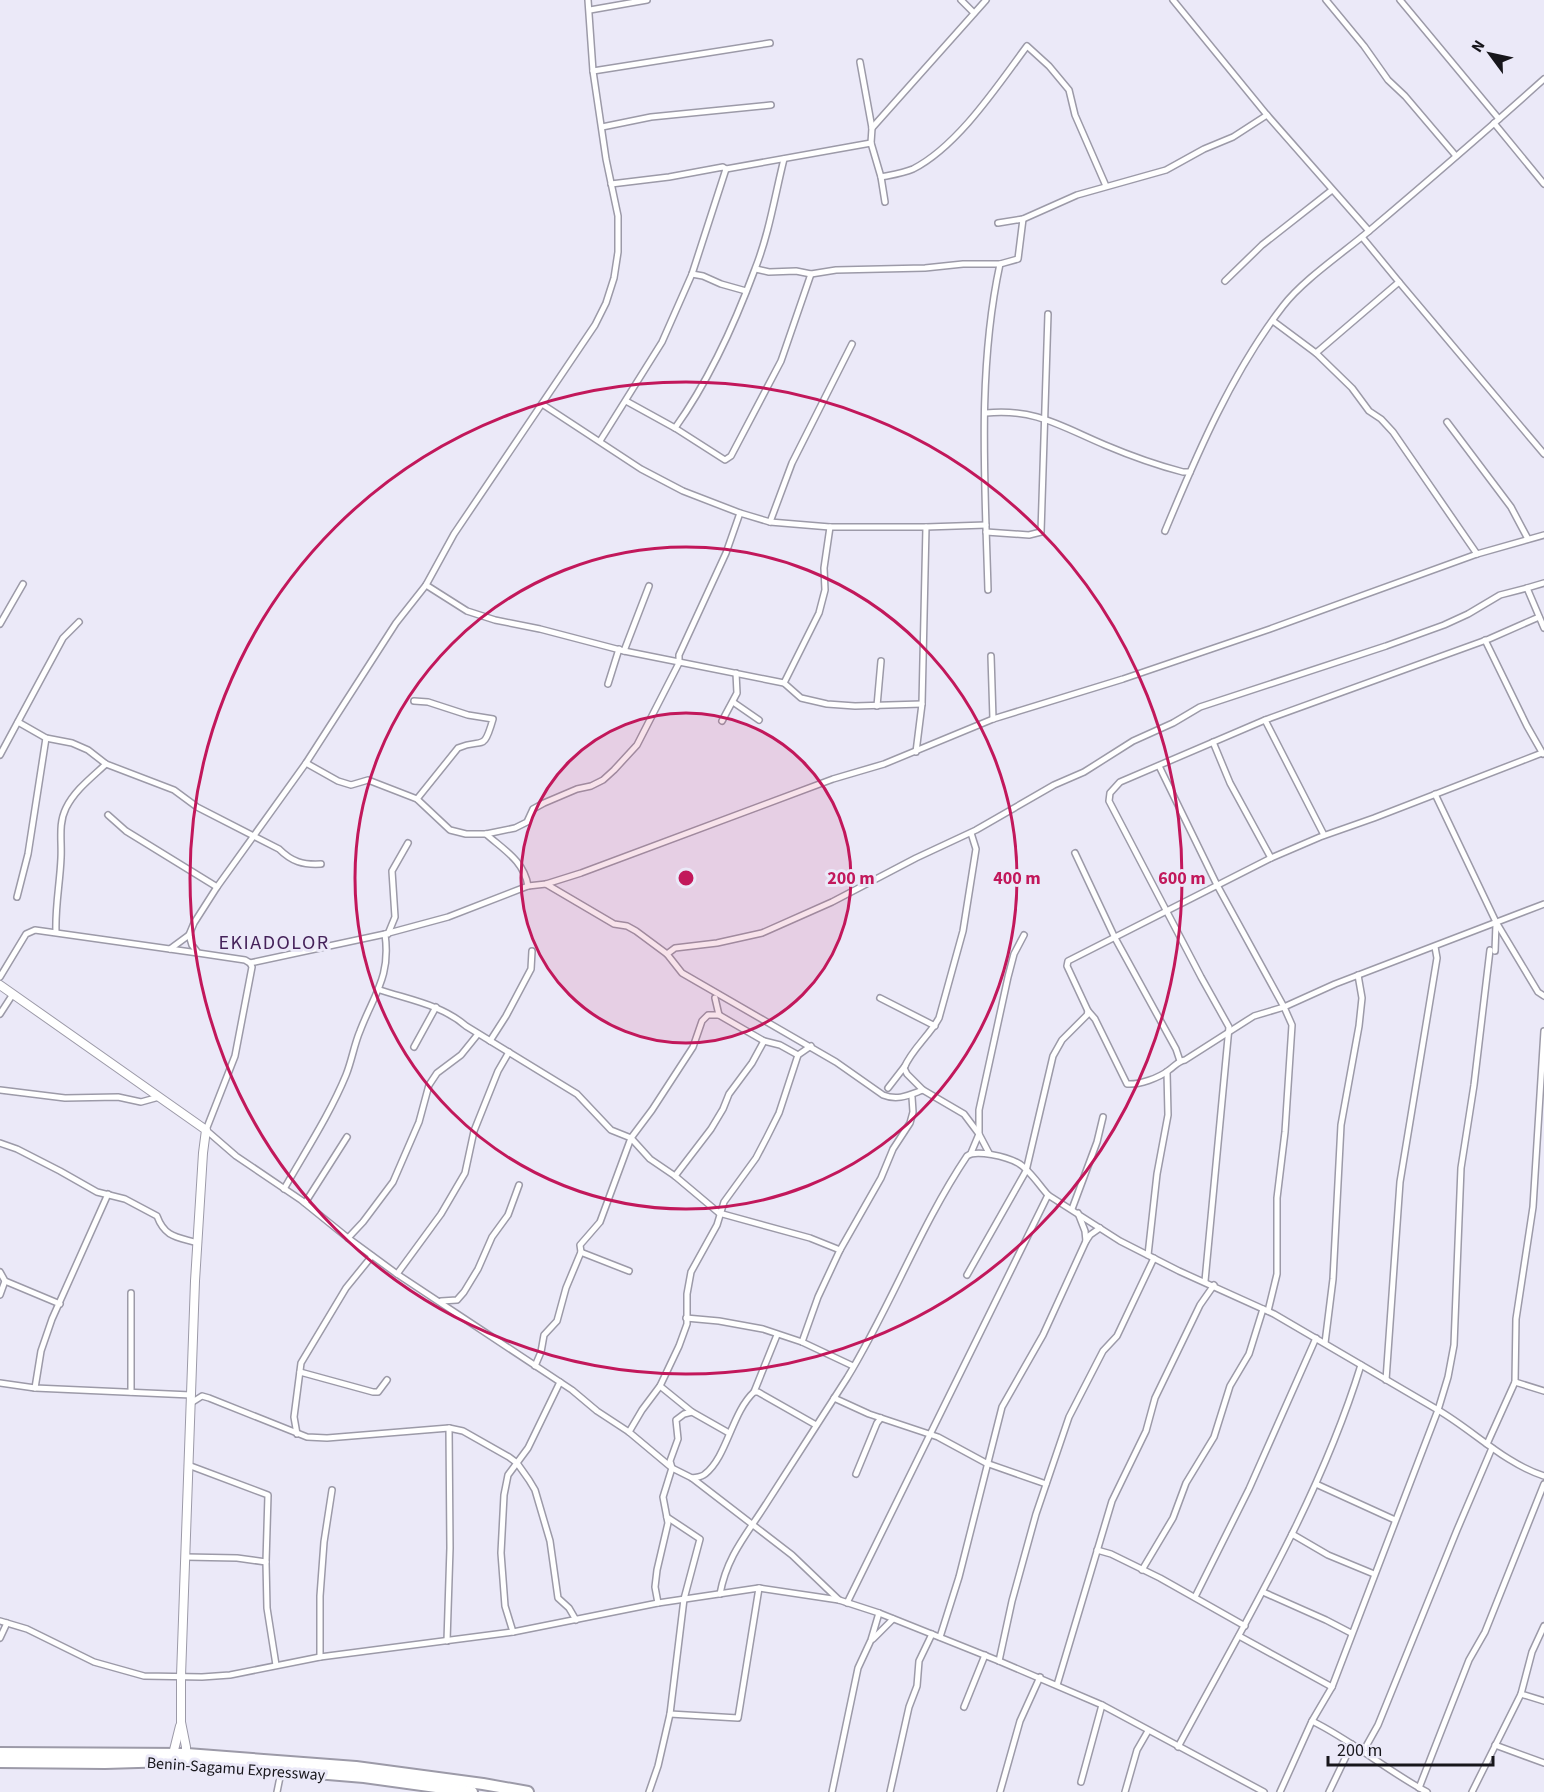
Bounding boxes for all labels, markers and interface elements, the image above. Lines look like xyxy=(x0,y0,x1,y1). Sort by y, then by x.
north arrow xyxy=(1460,24,1520,84)
text: N xyxy=(1466,36,1490,57)
text: 200 m xyxy=(827,866,875,891)
text: 400 m xyxy=(993,866,1041,891)
text: 600 m xyxy=(1158,866,1206,891)
centre of rings xyxy=(676,868,696,888)
district label: EKIADOLOR xyxy=(218,929,330,957)
scale bar xyxy=(1328,1729,1493,1767)
text: 200 m xyxy=(1337,1738,1382,1763)
street label: Benin-Sagamu Expressway xyxy=(146,1752,326,1786)

